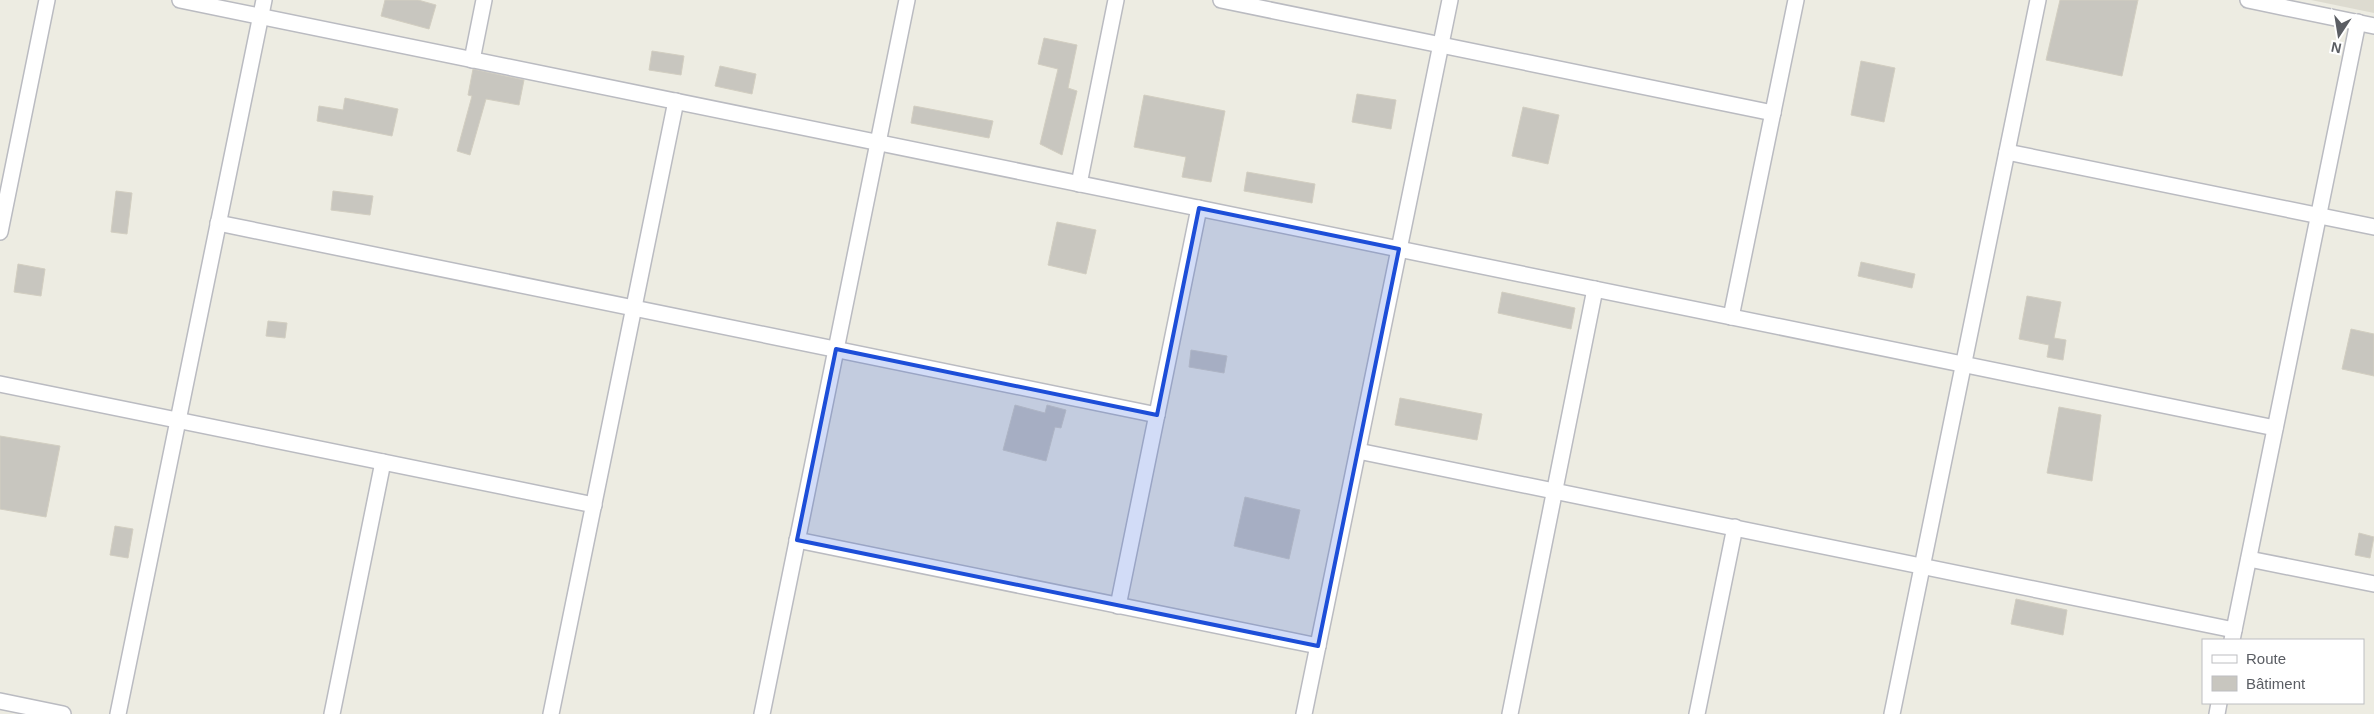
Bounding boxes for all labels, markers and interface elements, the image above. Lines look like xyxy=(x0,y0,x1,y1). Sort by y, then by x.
north arrow xyxy=(2314,10,2364,60)
text: N xyxy=(2330,39,2343,57)
legend xyxy=(2202,639,2364,704)
text: Route xyxy=(2246,650,2286,667)
text: Bâtiment xyxy=(2246,675,2306,692)

